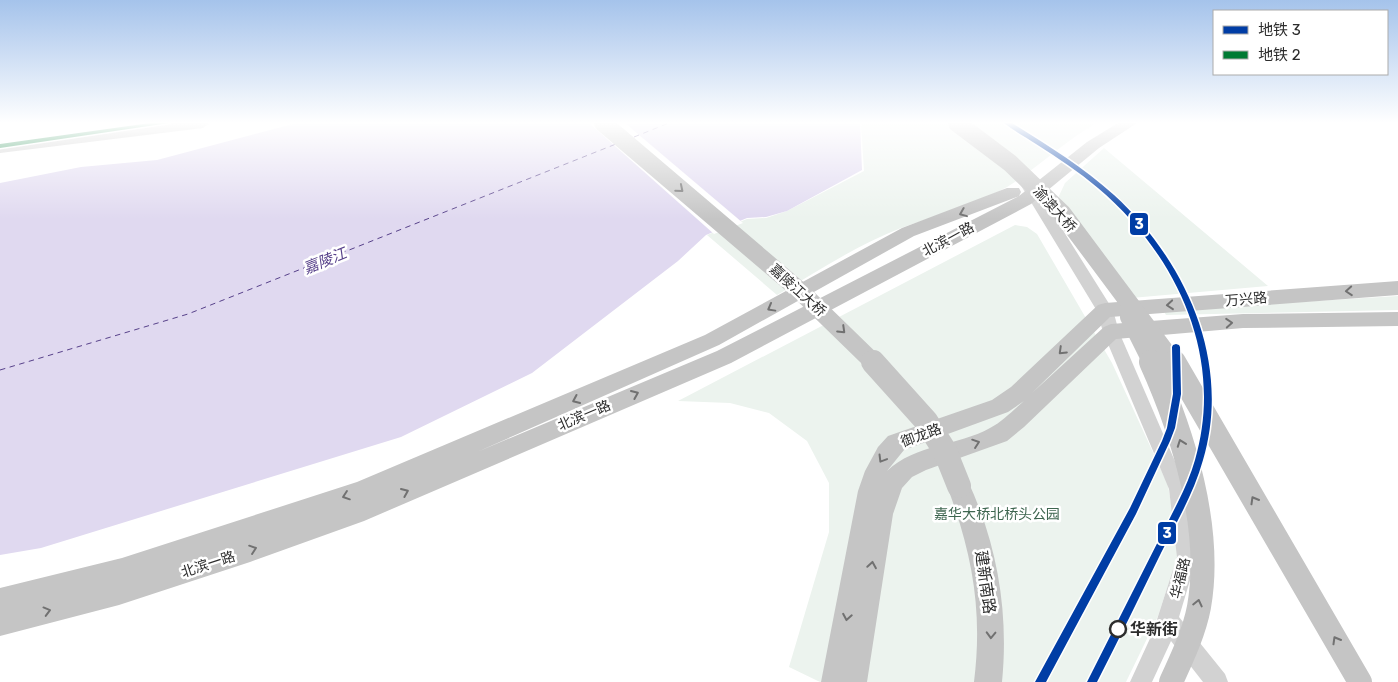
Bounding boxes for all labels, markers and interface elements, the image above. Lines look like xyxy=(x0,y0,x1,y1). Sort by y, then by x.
legend xyxy=(1213,10,1388,75)
text: 地铁 3 xyxy=(1258,21,1301,39)
text: 地铁 2 xyxy=(1258,46,1301,64)
one-way arrow xyxy=(674,183,683,192)
street label: 渝澳大桥 xyxy=(1030,183,1080,236)
one-way arrow xyxy=(959,207,968,217)
line badge: 3 xyxy=(1129,212,1149,236)
text: 3 xyxy=(1134,216,1144,233)
street label: 北滨一路 xyxy=(920,219,977,260)
water label: 嘉陵江 xyxy=(301,243,351,278)
street label: 嘉陵江大桥 xyxy=(766,261,829,320)
one-way arrow xyxy=(1345,286,1353,297)
street label: 万兴路 xyxy=(1224,289,1268,310)
one-way arrow xyxy=(1166,300,1174,311)
one-way arrow xyxy=(767,302,776,312)
one-way arrow xyxy=(1225,317,1233,328)
one-way arrow xyxy=(836,324,845,333)
one-way arrow xyxy=(1058,345,1067,354)
one-way arrow xyxy=(630,390,639,401)
one-way arrow xyxy=(572,393,581,404)
street label: 北滨一路 xyxy=(555,397,613,434)
street label: 御龙路 xyxy=(899,420,944,451)
one-way arrow xyxy=(972,439,980,449)
one-way arrow xyxy=(1177,439,1187,447)
one-way arrow xyxy=(878,454,888,463)
one-way arrow xyxy=(400,488,409,498)
one-way arrow xyxy=(342,490,351,500)
one-way arrow xyxy=(1250,496,1260,505)
park label: 嘉华大桥北桥头公园 xyxy=(934,506,1060,523)
line badge: 3 xyxy=(1157,521,1177,545)
text: 3 xyxy=(1162,525,1172,542)
one-way arrow xyxy=(248,545,257,555)
street label: 北滨一路 xyxy=(179,548,237,581)
street label: 建新南路 xyxy=(972,549,999,615)
street label: 华福路 xyxy=(1167,556,1194,601)
one-way arrow xyxy=(867,560,877,569)
one-way arrow xyxy=(1192,598,1203,607)
one-way arrow xyxy=(43,606,52,617)
one-way arrow xyxy=(842,613,852,621)
marker: 华新街 xyxy=(1109,620,1127,638)
place label: 华新街 xyxy=(1130,620,1178,639)
one-way arrow xyxy=(985,631,996,639)
one-way arrow xyxy=(1332,636,1342,645)

